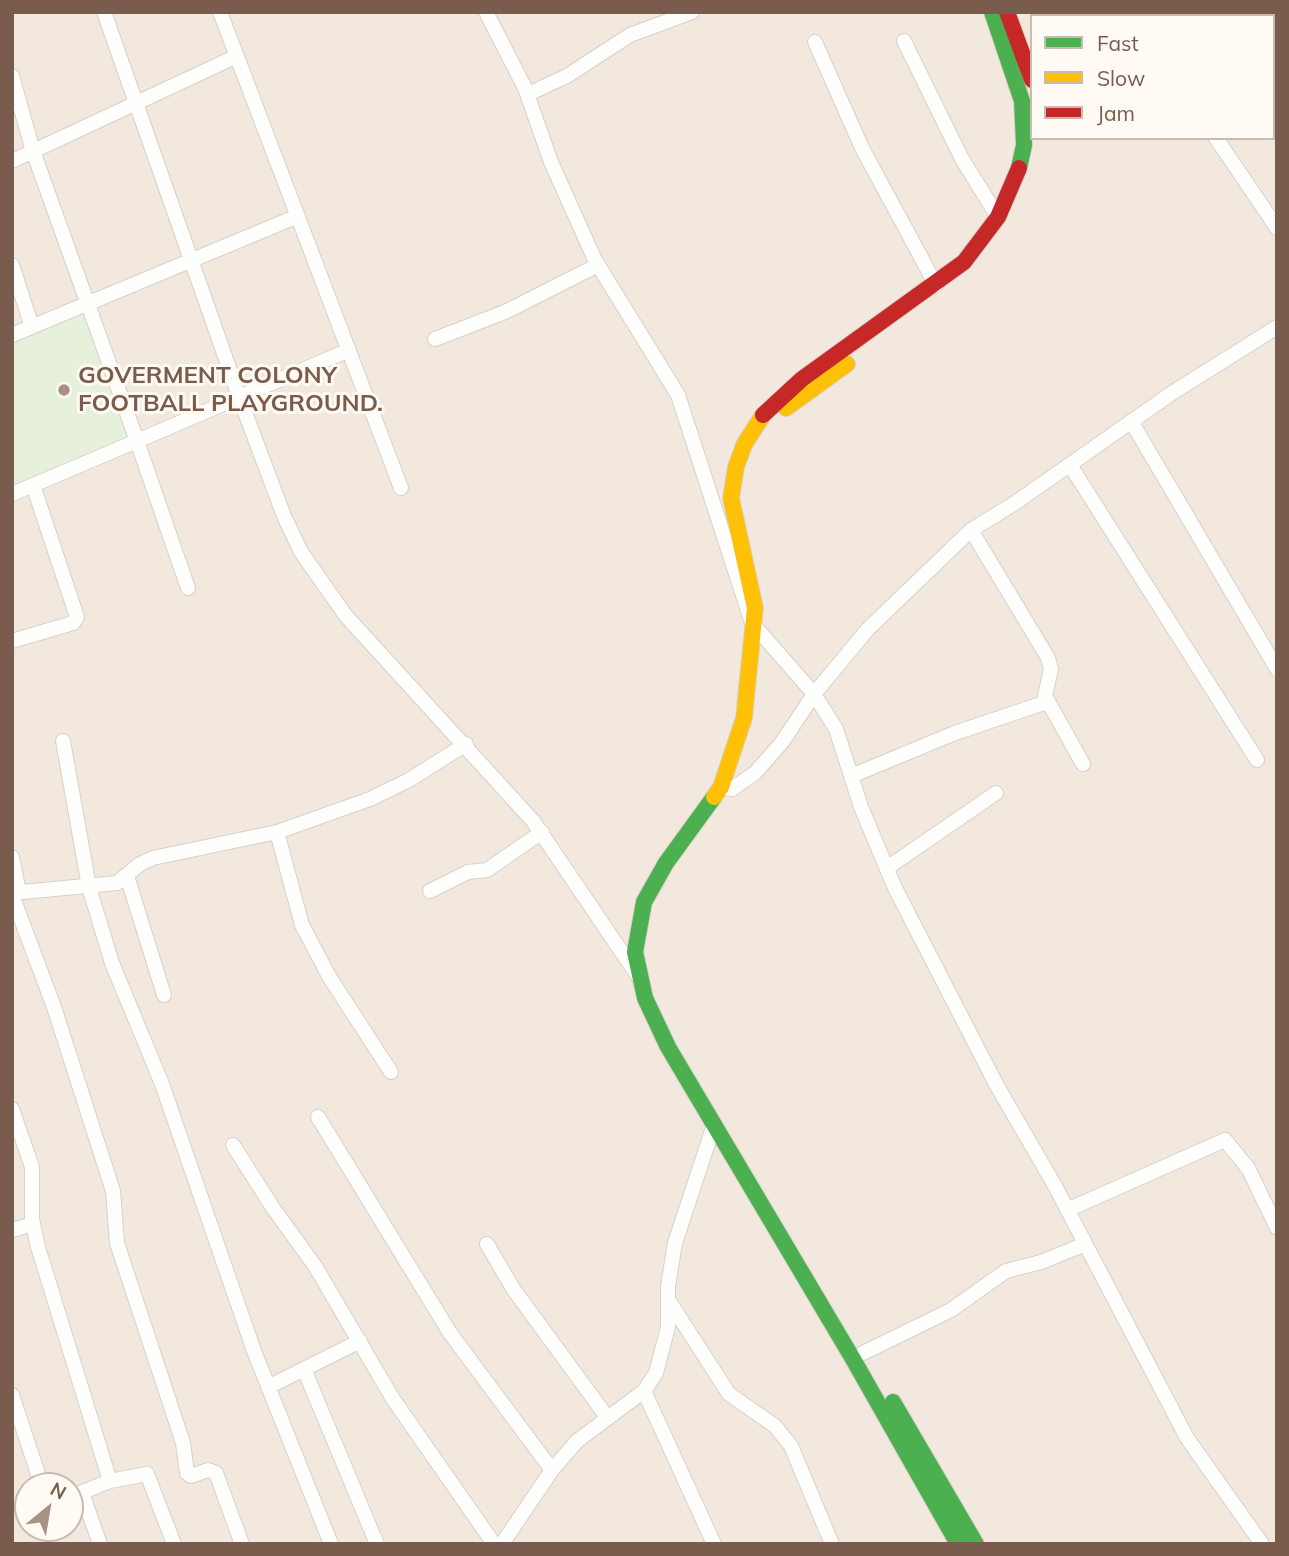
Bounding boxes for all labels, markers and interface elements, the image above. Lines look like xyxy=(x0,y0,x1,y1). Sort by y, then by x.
legend xyxy=(1030,14,1275,140)
text: Fast xyxy=(1097,30,1139,56)
text: Slow xyxy=(1097,65,1145,91)
text: Jam xyxy=(1097,100,1135,126)
place label: GOVERMENT COLONY FOOTBALL PLAYGROUND. xyxy=(78,362,383,418)
marker: GOVERMENT COLONY FOOTBALL PLAYGROUND. xyxy=(56,382,72,398)
north arrow xyxy=(14,1472,84,1542)
text: N xyxy=(46,1477,71,1505)

